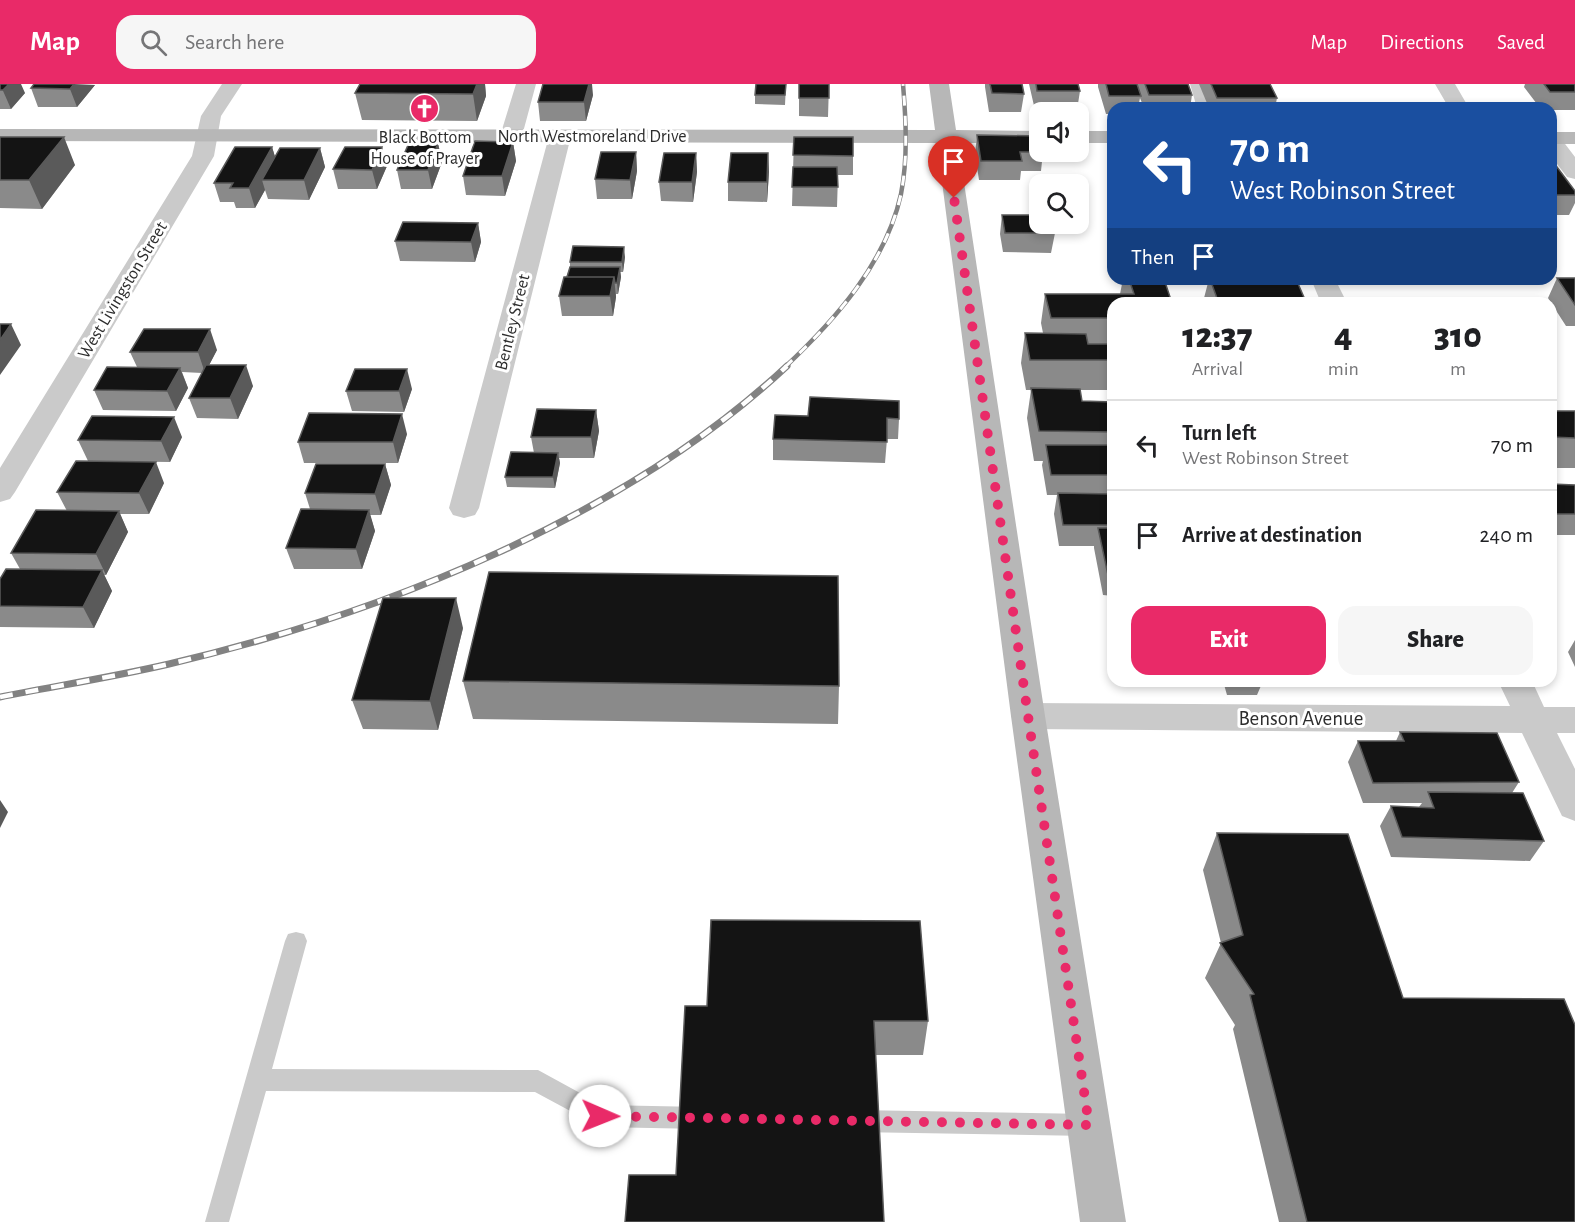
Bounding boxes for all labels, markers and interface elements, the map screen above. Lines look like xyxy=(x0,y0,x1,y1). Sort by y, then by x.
search box xyxy=(116,15,536,69)
icon: search xyxy=(137,26,170,59)
text: Map xyxy=(30,28,80,56)
text: Search here xyxy=(185,31,284,53)
text: Map xyxy=(1311,32,1347,53)
text: Directions xyxy=(1380,32,1464,53)
text: Saved xyxy=(1497,32,1545,53)
church icon: Black Bottom House of Prayer xyxy=(409,92,441,124)
map controls xyxy=(1029,102,1089,234)
button: sound xyxy=(1029,102,1089,162)
icon: left xyxy=(1131,126,1209,204)
street label: North Westmoreland Drive xyxy=(497,128,687,146)
text: 70 m xyxy=(1230,128,1310,170)
place label: Black Bottom House of Prayer xyxy=(370,129,480,168)
pin xyxy=(928,136,979,198)
icon: arrive xyxy=(937,145,970,178)
button: search xyxy=(1029,174,1089,234)
text: West Robinson Street xyxy=(1230,177,1455,204)
street label: West Livingston Street xyxy=(75,219,171,362)
icon: arrive xyxy=(1187,240,1220,273)
text: Then xyxy=(1131,246,1175,268)
street label: Bentley Street xyxy=(492,272,534,372)
text: 12:37 xyxy=(1182,318,1253,354)
text: 4 xyxy=(1334,318,1353,354)
text: 310 xyxy=(1434,318,1482,354)
text: Arrival xyxy=(1192,359,1243,379)
text: min xyxy=(1328,359,1359,379)
text: m xyxy=(1450,359,1466,379)
text: Turn left xyxy=(1182,422,1256,444)
icon: left xyxy=(1131,429,1164,462)
text: 70 m xyxy=(1491,434,1533,456)
text: West Robinson Street xyxy=(1182,448,1349,468)
icon: arrive xyxy=(1131,519,1164,552)
text: Arrive at destination xyxy=(1182,524,1362,546)
text: 240 m xyxy=(1480,524,1533,546)
button: Exit xyxy=(1131,606,1326,675)
button: Share xyxy=(1338,606,1533,675)
street label: Benson Avenue xyxy=(1239,708,1363,729)
position arrow xyxy=(568,1084,632,1148)

